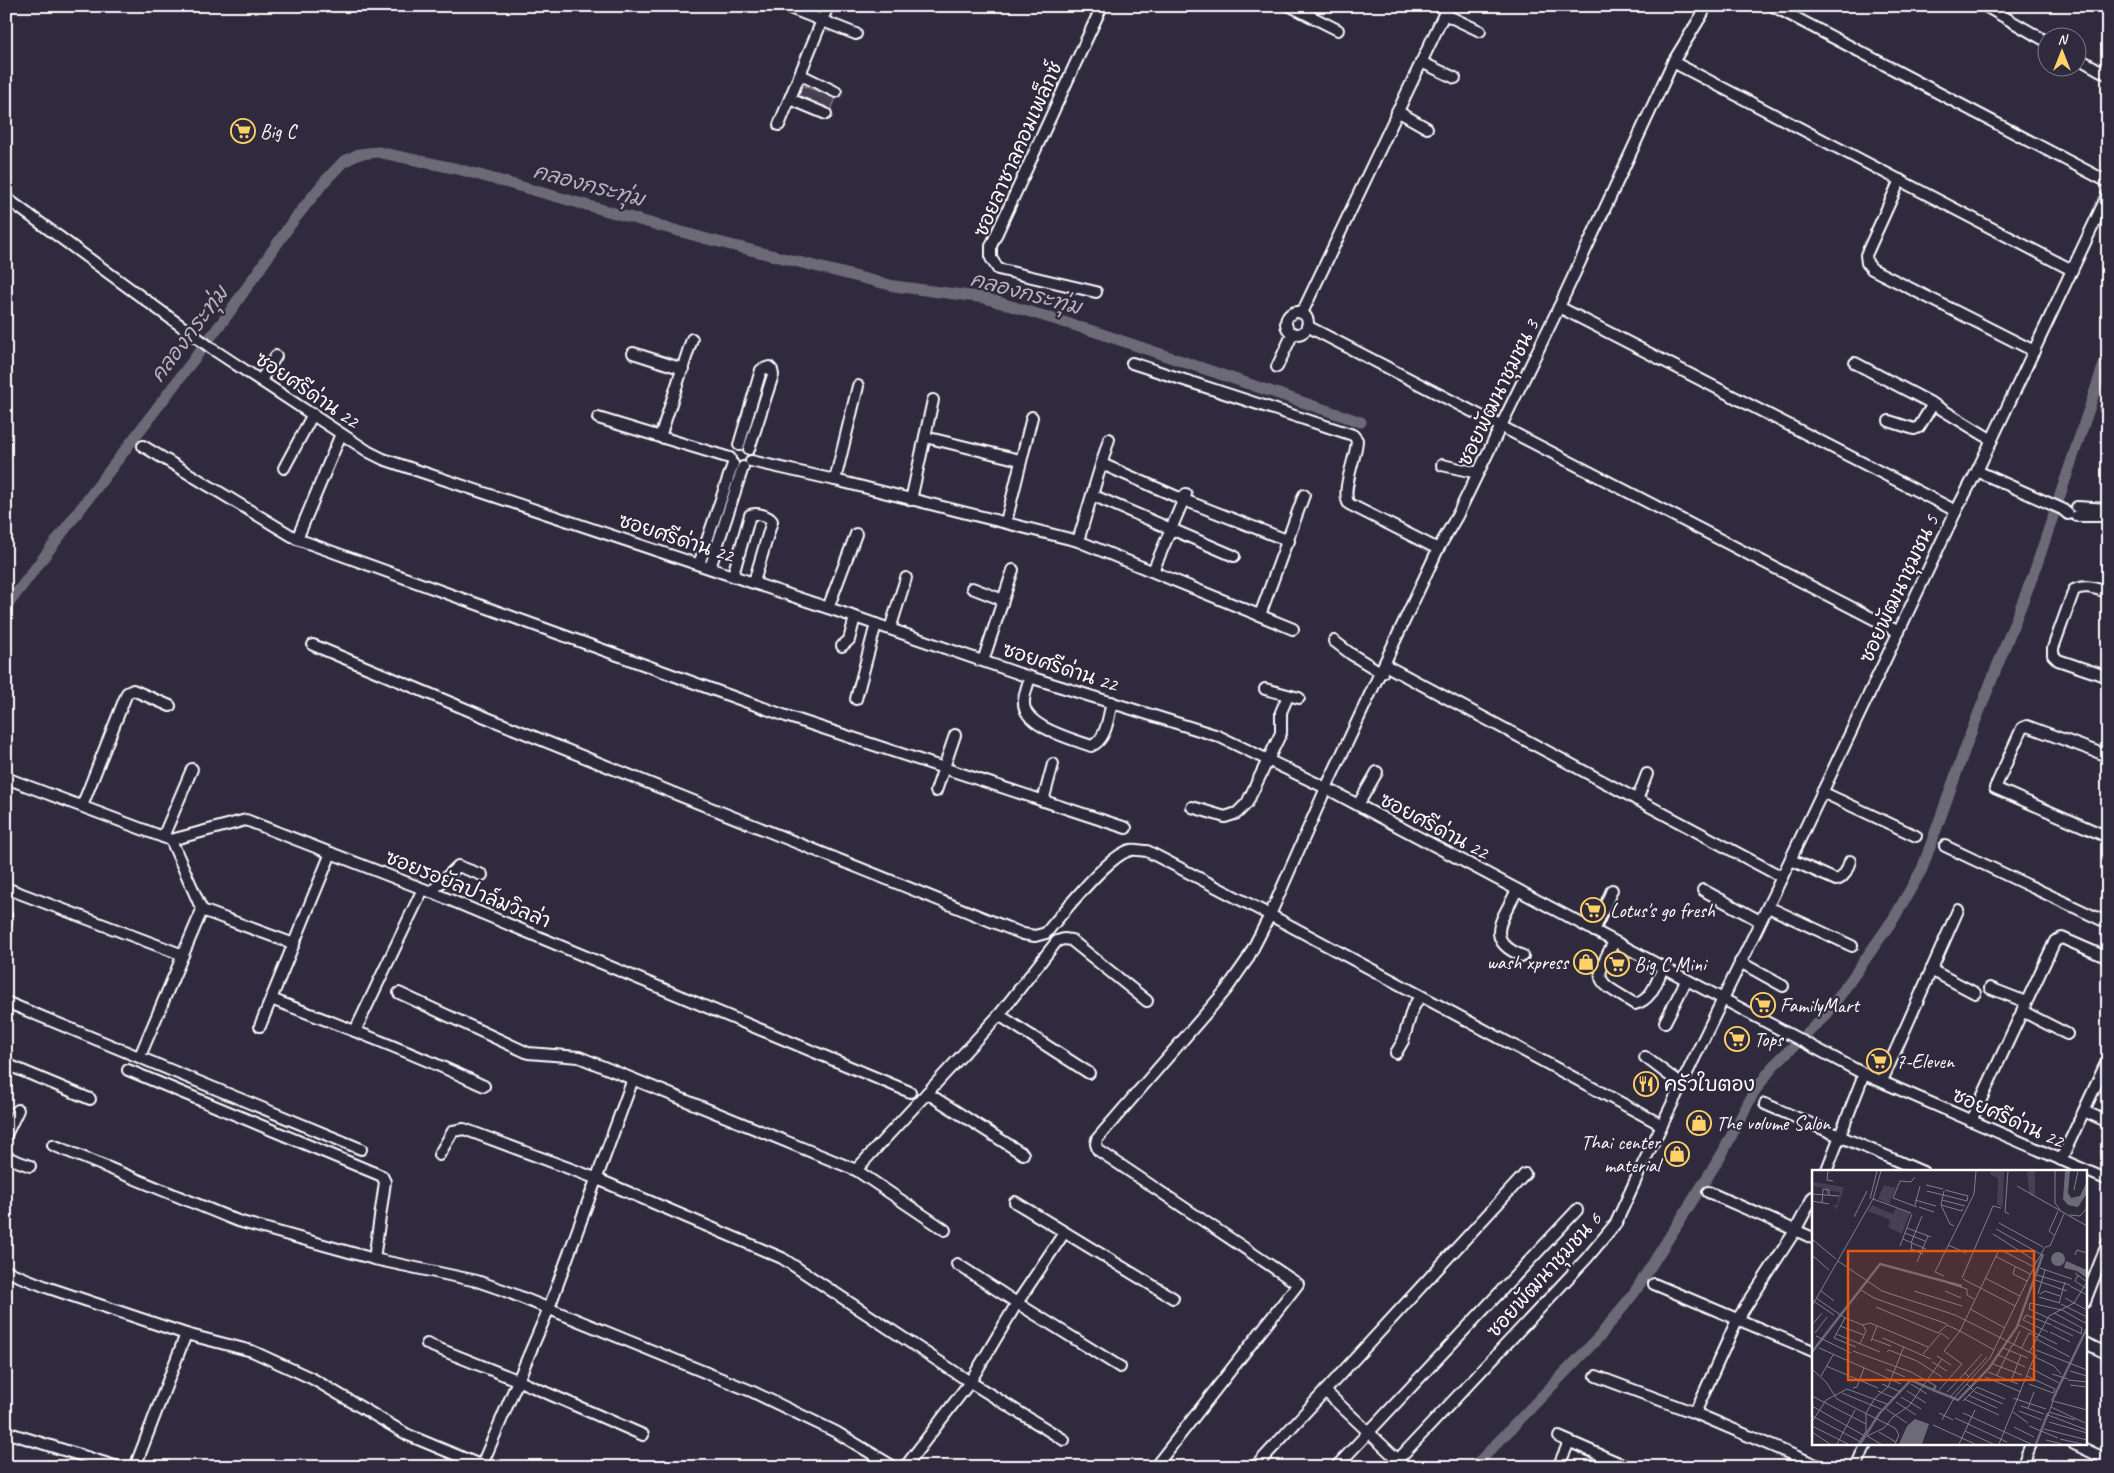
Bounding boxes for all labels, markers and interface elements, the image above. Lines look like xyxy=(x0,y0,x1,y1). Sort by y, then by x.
north arrow xyxy=(2036,28,2086,78)
text: N xyxy=(2058,31,2069,48)
street label: ซอยลาซาลคอมเพล็กซ์ xyxy=(967,57,1068,241)
supermarket icon: Big C xyxy=(230,118,256,144)
place label: Big C xyxy=(260,119,298,144)
water label: คลองกระทุ่ม xyxy=(530,158,649,216)
water label: คลองกระทุ่ม xyxy=(967,266,1086,324)
water label: คลองกระทุ่ม xyxy=(144,279,237,389)
street label: ซอยพัฒนาชุมชน 3 xyxy=(1452,314,1548,472)
street label: ซอยศรีด่าน 22 xyxy=(250,345,366,435)
street label: ซอยศรีด่าน 22 xyxy=(615,507,739,569)
street label: ซอยพัฒนาชุมชน 5 xyxy=(1854,510,1947,668)
street label: ซอยศรีด่าน 22 xyxy=(999,636,1123,698)
street label: ซอยศรีด่าน 22 xyxy=(1375,786,1495,866)
street label: ซอยรอยัลปาล์มวิลล่า xyxy=(382,843,555,934)
supermarket icon: Lotus's go fresh xyxy=(1580,897,1606,923)
place label: Lotus's go fresh xyxy=(1610,898,1716,923)
shop icon: wash xpress xyxy=(1573,949,1599,975)
place label: wash xpress xyxy=(1486,950,1570,975)
supermarket icon: Big C Mini xyxy=(1604,951,1630,977)
place label: Big C Mini xyxy=(1634,952,1708,977)
supermarket icon: FamilyMart xyxy=(1750,992,1776,1018)
place label: FamilyMart xyxy=(1780,993,1861,1018)
supermarket icon: Tops xyxy=(1724,1026,1750,1052)
place label: Tops xyxy=(1754,1027,1785,1052)
supermarket icon: 7-Eleven xyxy=(1866,1048,1892,1074)
place label: 7-Eleven xyxy=(1896,1049,1955,1074)
restaurant icon: ครัวใบตอง xyxy=(1633,1071,1659,1097)
place label: ครัวใบตอง xyxy=(1664,1071,1755,1097)
street label: ซอยศรีด่าน 22 xyxy=(1948,1081,2070,1155)
shop icon: The volume Salon xyxy=(1686,1110,1712,1136)
place label: The volume Salon xyxy=(1716,1111,1831,1136)
place label: Thai center material xyxy=(1581,1130,1664,1178)
shop icon: Thai center material xyxy=(1664,1141,1690,1167)
inset map xyxy=(1812,1170,2086,1446)
street label: ซอยพัฒนาชุมชน 6 xyxy=(1481,1206,1610,1345)

